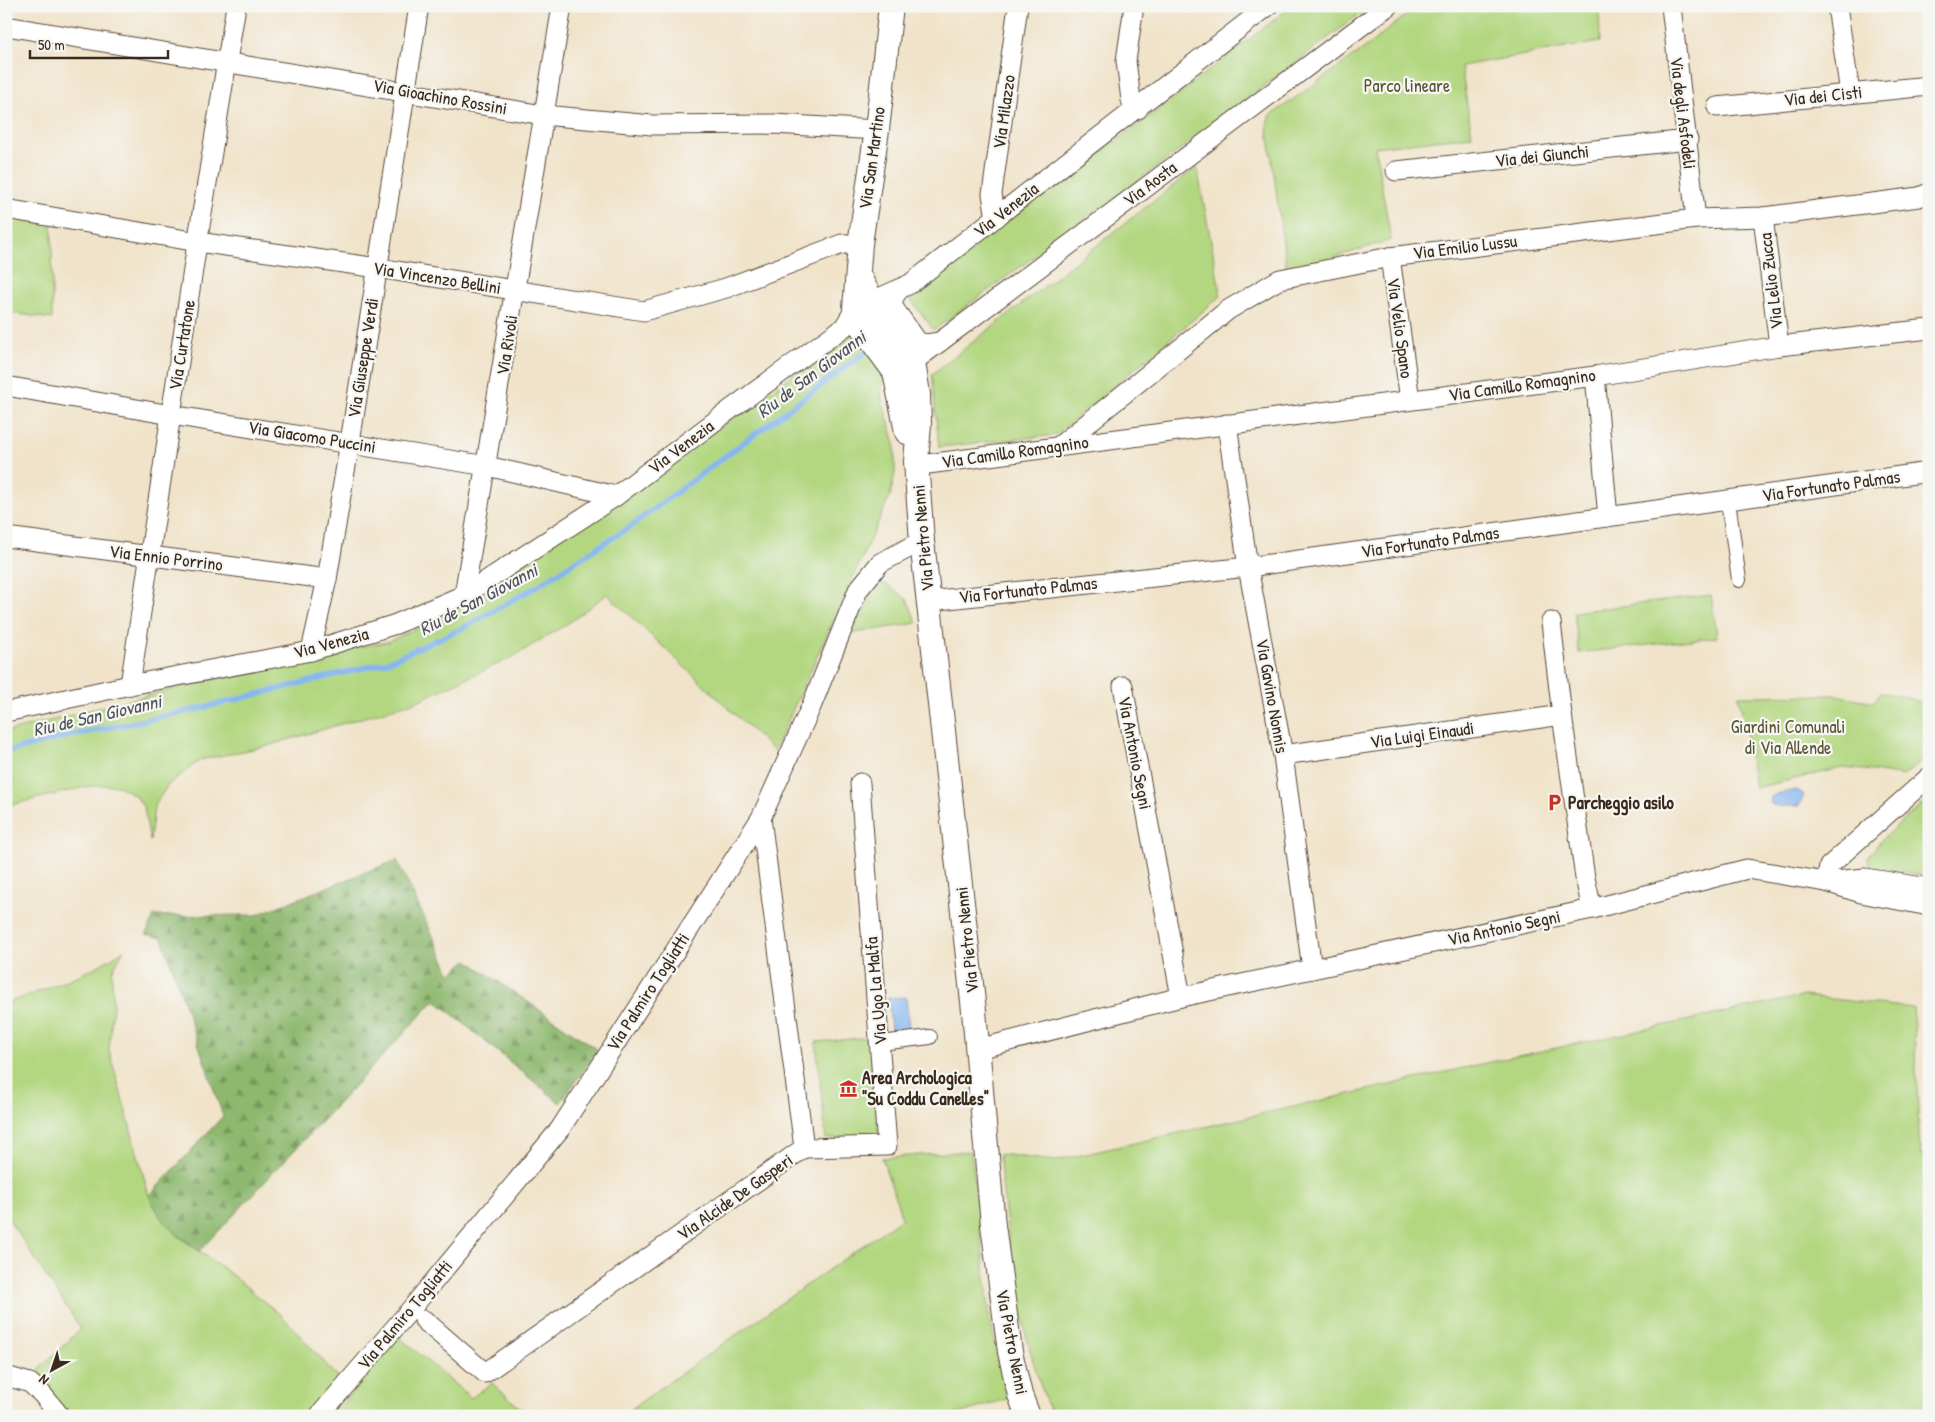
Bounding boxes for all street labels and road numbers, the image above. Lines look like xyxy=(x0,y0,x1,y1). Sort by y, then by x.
street label: Via degli Asfodeli xyxy=(1664,55,1703,171)
street label: Via Gioachino Rossini xyxy=(371,72,509,121)
street label: Via Milazzo xyxy=(986,73,1021,151)
street label: Via dei Cisti xyxy=(1782,79,1863,112)
street label: Via San Martino xyxy=(852,105,891,211)
street label: Via dei Giunchi xyxy=(1494,138,1590,173)
street label: Via Aosta xyxy=(1118,155,1182,212)
street label: Via Venezia xyxy=(968,176,1044,243)
street label: Via Emilio Lussu xyxy=(1411,228,1518,265)
street label: Via Lelio Zucca xyxy=(1752,232,1789,331)
street label: Via Vincenzo Bellini xyxy=(371,255,503,300)
street label: Via Velio Spano xyxy=(1381,276,1420,380)
street label: Via Giuseppe Verdi xyxy=(341,296,384,420)
street label: Via Curtatone xyxy=(162,298,201,392)
street label: Via Rivoli xyxy=(489,313,524,377)
street label: Via Camillo Romagnino xyxy=(1447,362,1597,407)
street label: Via Giacomo Puccini xyxy=(246,414,378,459)
street label: Via Venezia xyxy=(643,414,719,480)
street label: Via Camillo Romagnino xyxy=(940,429,1090,474)
street label: Via Fortunato Palmas xyxy=(1760,463,1902,508)
street label: Via Pietro Nenni xyxy=(905,484,940,592)
street label: Via Fortunato Palmas xyxy=(1359,519,1501,564)
street label: Via Ennio Porrino xyxy=(108,538,224,577)
street label: Via Fortunato Palmas xyxy=(957,570,1099,609)
street label: Via Venezia xyxy=(291,621,371,665)
street label: Via Gavino Nonnis xyxy=(1250,637,1295,755)
street label: Via Antonio Segni xyxy=(1112,694,1159,812)
street label: Via Luigi Einaudi xyxy=(1368,715,1476,754)
street label: Via Pietro Nenni xyxy=(948,886,985,994)
street label: Via Antonio Segni xyxy=(1445,903,1563,952)
street label: Via Palmiro Togliatti xyxy=(600,928,695,1056)
street label: Via Ugo La Malfa xyxy=(858,936,893,1046)
street label: Via Alcide De Gasperi xyxy=(672,1147,798,1246)
street label: Via Palmiro Togliatti xyxy=(351,1254,458,1375)
street label: Via Pietro Nenni xyxy=(990,1287,1035,1397)

